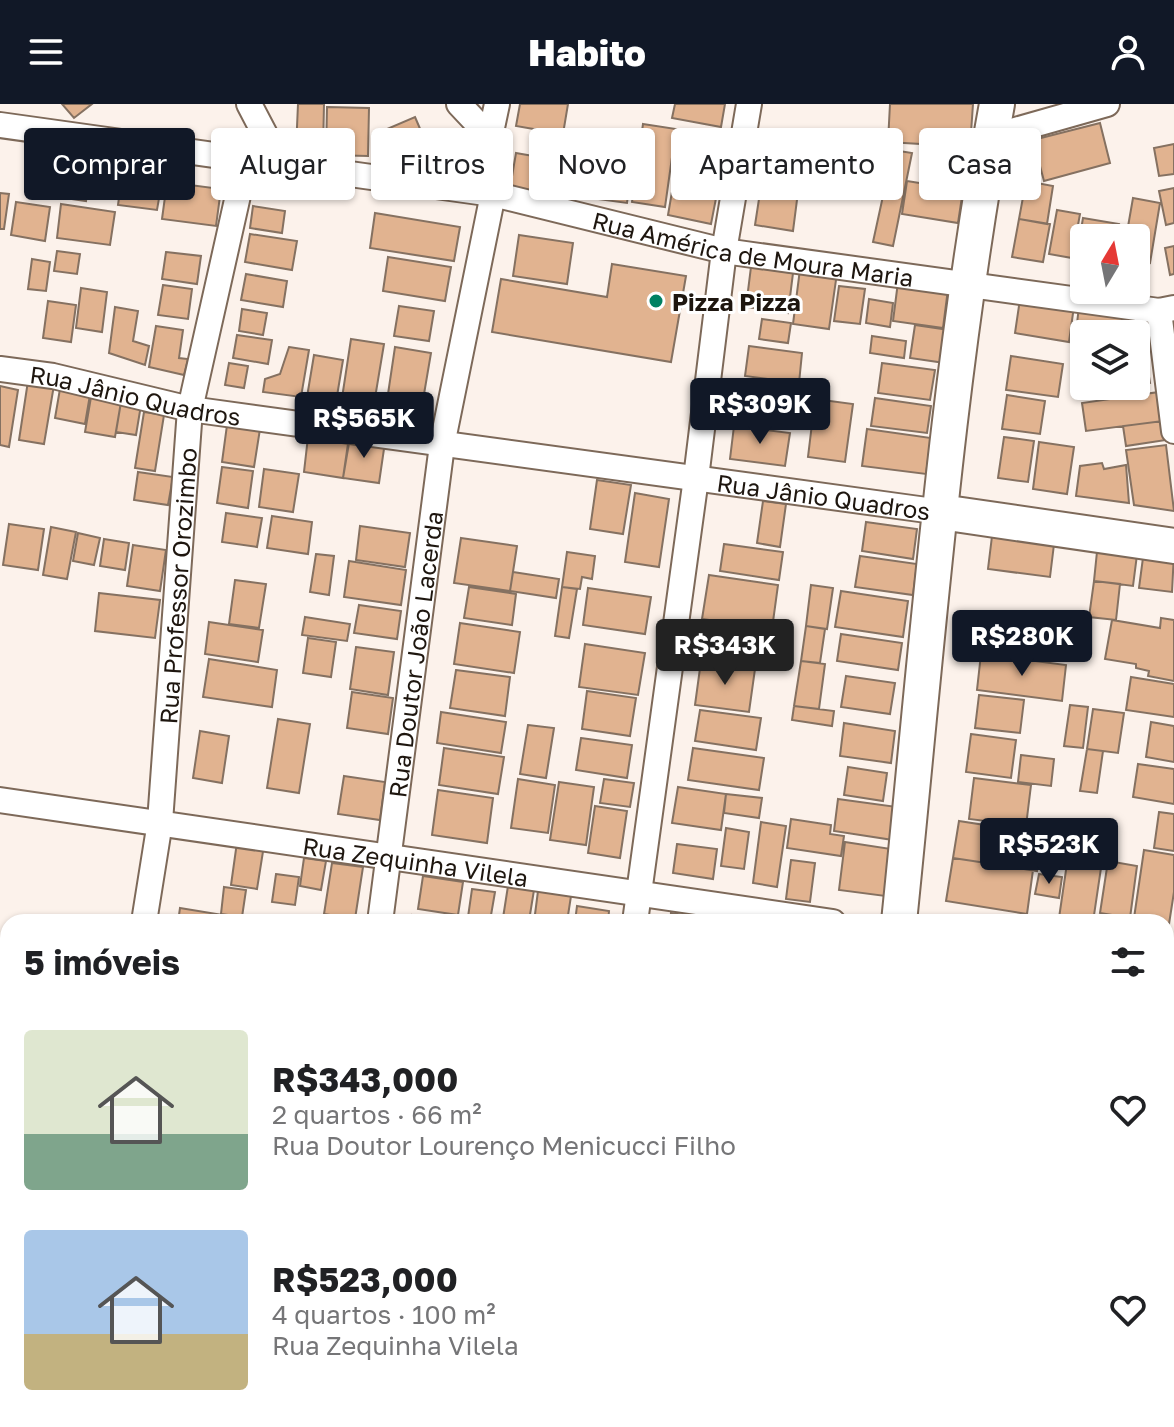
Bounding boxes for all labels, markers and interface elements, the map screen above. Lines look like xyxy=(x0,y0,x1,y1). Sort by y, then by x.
icon: menu xyxy=(24,30,68,74)
icon: person xyxy=(1106,30,1150,74)
text: Habito xyxy=(528,31,646,74)
chip: Comprar xyxy=(24,128,195,200)
chip: Alugar xyxy=(211,128,355,200)
chip: Filtros xyxy=(371,128,513,200)
chip: Novo xyxy=(529,128,655,200)
chip: Apartamento xyxy=(671,128,903,200)
chip: Casa xyxy=(919,128,1041,200)
street label: Rua América de Moura Maria xyxy=(590,205,916,292)
north arrow xyxy=(1070,224,1150,304)
map controls xyxy=(1070,224,1150,400)
place label: Pizza Pizza xyxy=(672,287,801,316)
marker: Pizza Pizza xyxy=(647,292,665,310)
button: layers xyxy=(1070,320,1150,400)
street label: Rua Jânio Quadros xyxy=(28,359,243,430)
pin: R$309K xyxy=(695,378,825,446)
text: R$309K xyxy=(708,388,812,419)
pin: R$565K xyxy=(299,392,429,460)
text: R$565K xyxy=(313,402,415,433)
street label: Rua Professor Orozimbo xyxy=(153,447,202,725)
street label: Rua Jânio Quadros xyxy=(715,467,932,525)
street label: Rua Doutor João Lacerda xyxy=(382,509,448,799)
pin: R$280K xyxy=(957,610,1087,678)
pin: R$343K xyxy=(660,619,790,687)
text: R$280K xyxy=(970,620,1074,651)
text: R$343K xyxy=(674,629,776,660)
pin: R$523K xyxy=(984,818,1114,886)
text: R$523K xyxy=(998,828,1100,859)
street label: Rua Zequinha Vilela xyxy=(301,830,530,892)
icon: filters xyxy=(1106,940,1150,984)
text: 5 imóveis xyxy=(24,942,180,982)
text: R$343,000 xyxy=(272,1059,458,1099)
icon: home xyxy=(88,1062,184,1158)
icon: heart xyxy=(1106,1088,1150,1132)
text: 2 quartos · 66 m² xyxy=(272,1099,482,1130)
text: Rua Doutor Lourenço Menicucci Filho xyxy=(272,1130,736,1161)
text: R$523,000 xyxy=(272,1259,458,1299)
icon: home xyxy=(88,1262,184,1358)
icon: heart xyxy=(1106,1288,1150,1332)
text: 4 quartos · 100 m² xyxy=(272,1299,496,1330)
text: Rua Zequinha Vilela xyxy=(272,1330,519,1361)

